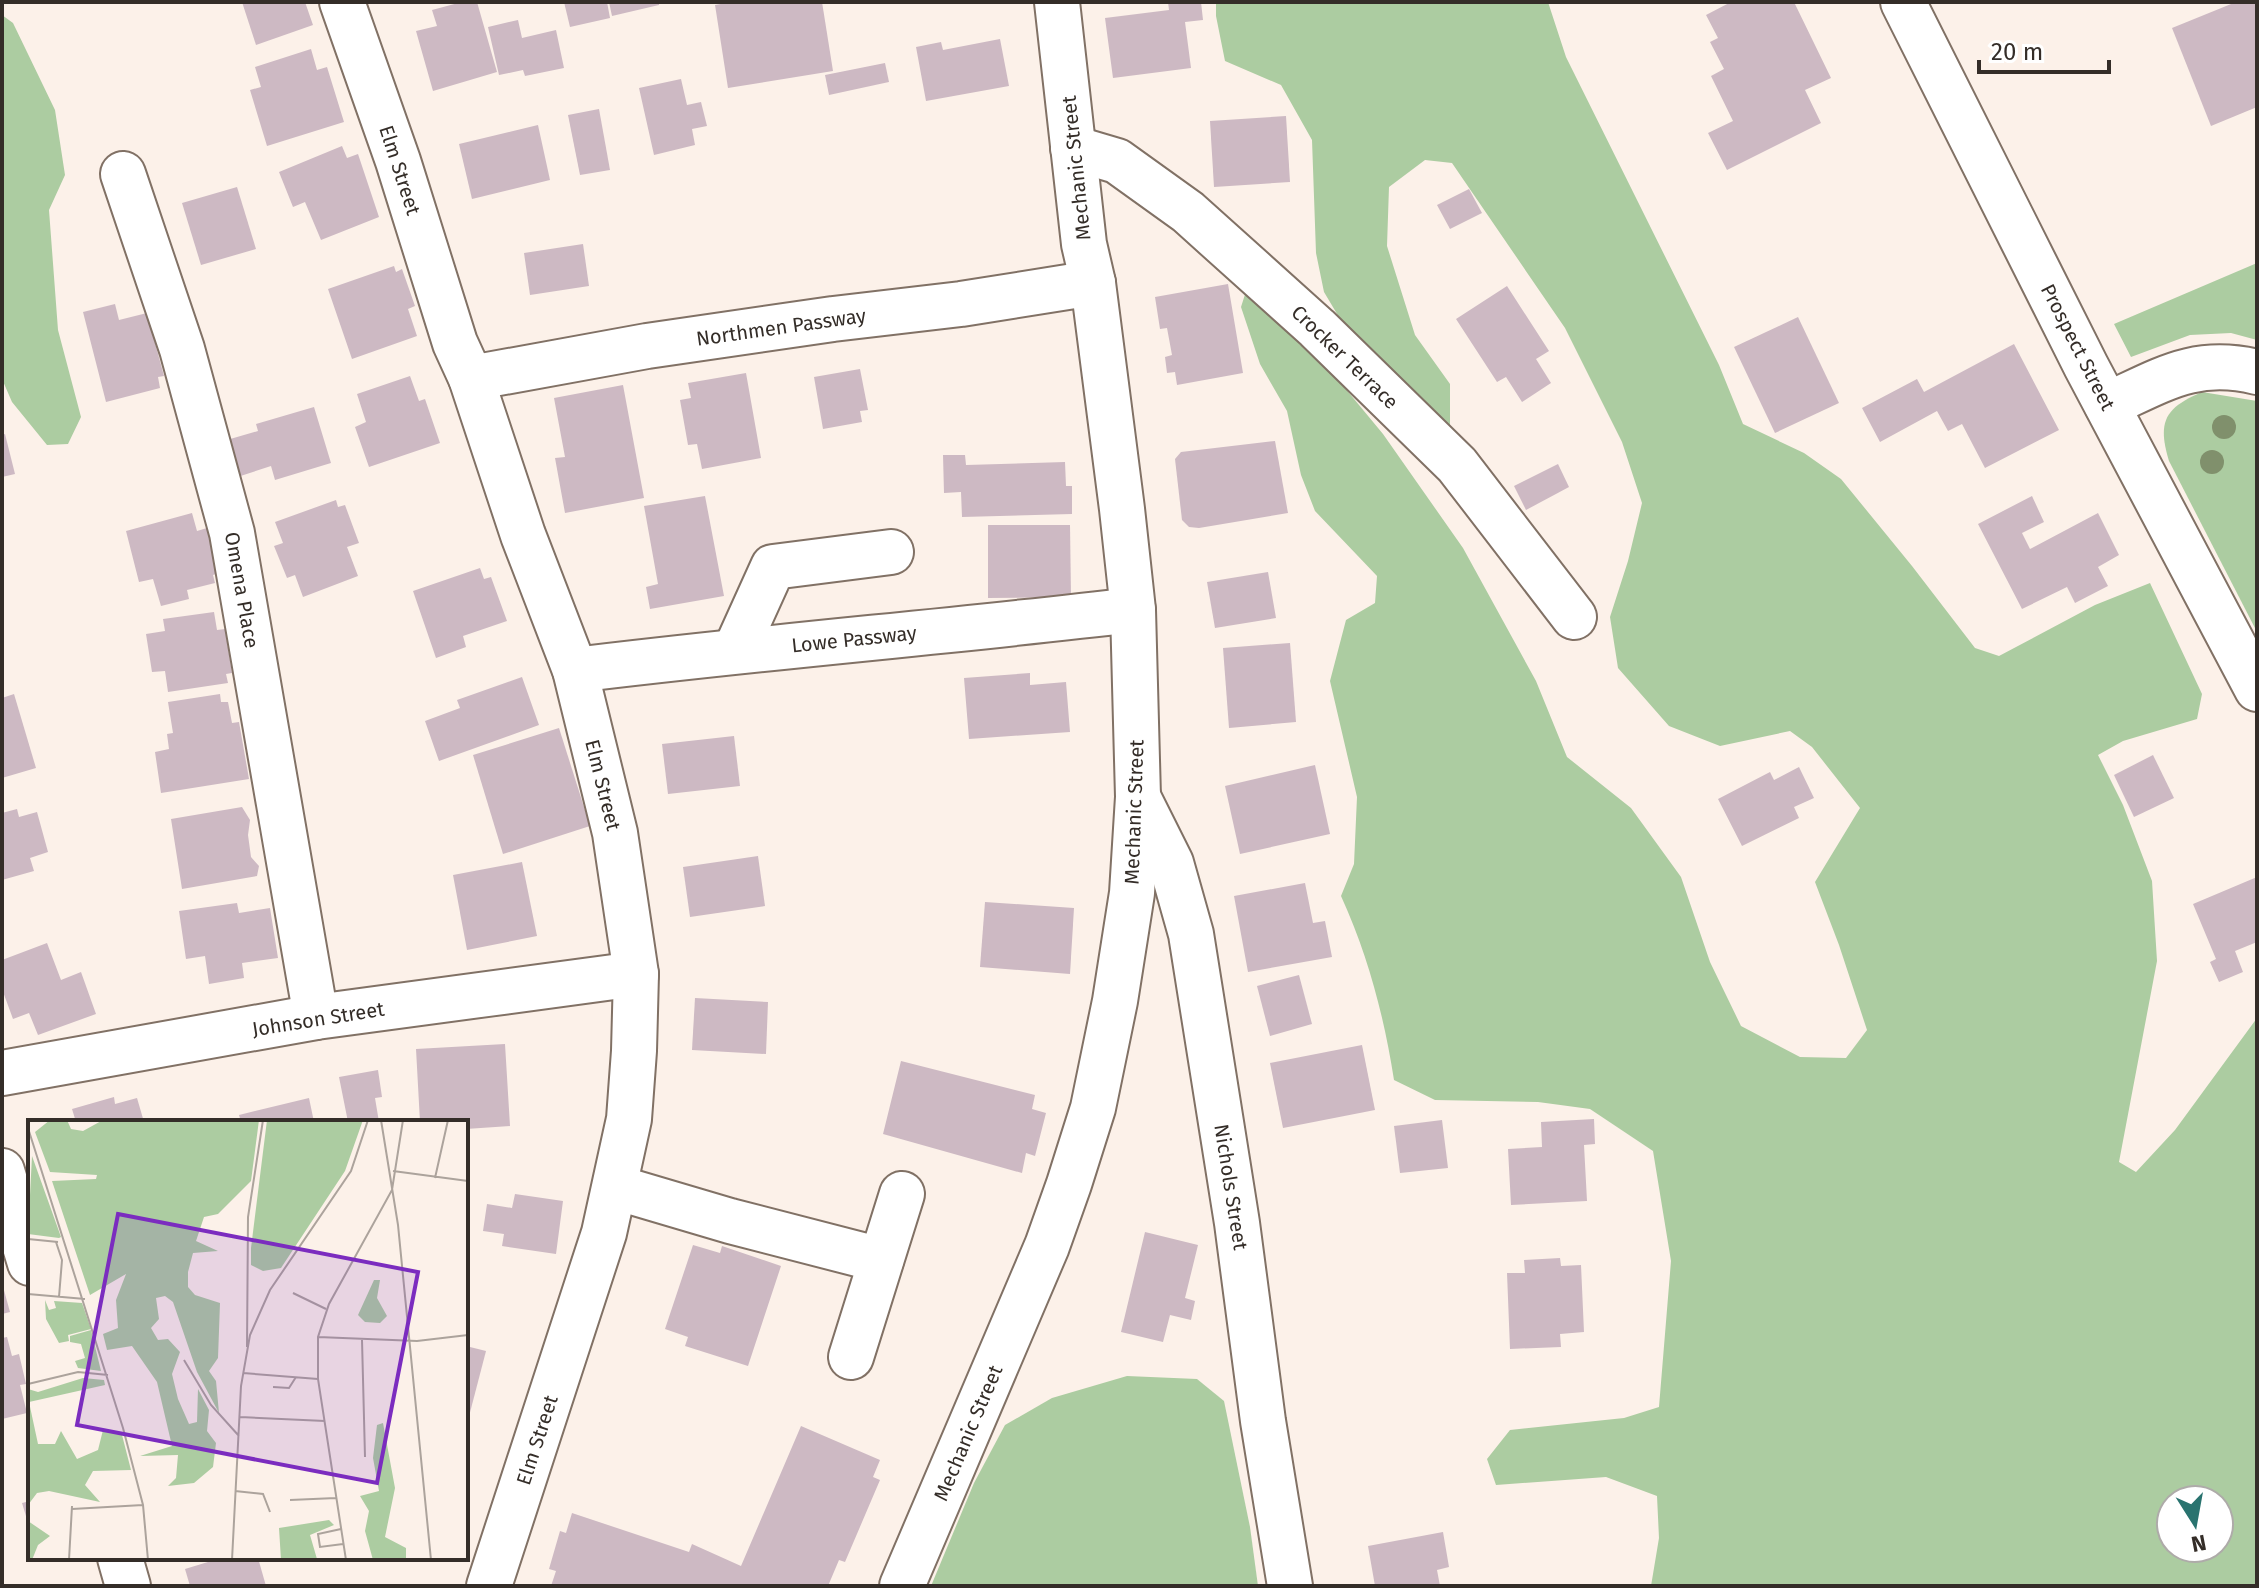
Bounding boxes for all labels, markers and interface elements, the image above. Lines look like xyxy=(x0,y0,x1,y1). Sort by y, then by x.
scale bar xyxy=(1979,24,2109,74)
text: 20 m xyxy=(1991,38,2043,66)
street label: Mechanic Street xyxy=(1056,94,1096,241)
street label: Elm Street xyxy=(374,122,426,219)
street label: Prospect Street xyxy=(2036,280,2120,415)
street label: Crocker Terrace xyxy=(1287,300,1403,414)
street label: Northmen Passway xyxy=(695,303,868,351)
street label: Omena Place xyxy=(220,530,264,650)
street label: Lowe Passway xyxy=(790,620,918,658)
street label: Elm Street xyxy=(580,737,626,834)
street label: Mechanic Street xyxy=(1119,738,1149,885)
street label: Johnson Street xyxy=(250,997,387,1041)
inset map xyxy=(28,1120,468,1560)
street label: Nichols Street xyxy=(1209,1122,1253,1252)
street label: Mechanic Street xyxy=(929,1361,1008,1504)
street label: Elm Street xyxy=(511,1391,563,1488)
north arrow xyxy=(2155,1484,2235,1564)
text: N xyxy=(2189,1528,2208,1558)

